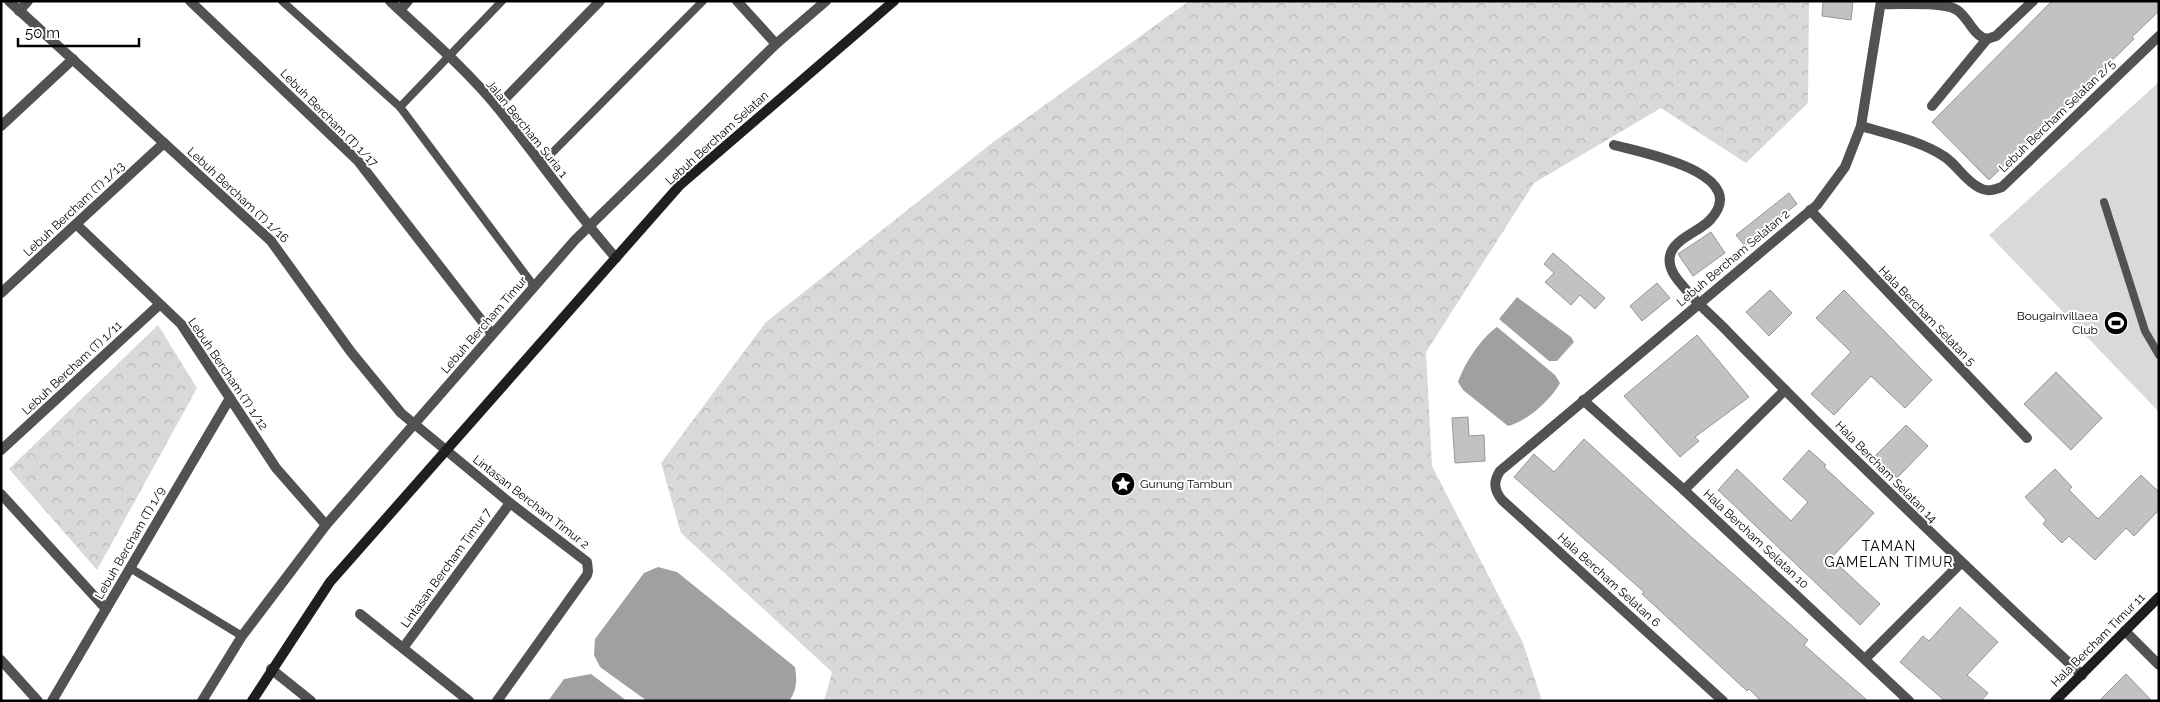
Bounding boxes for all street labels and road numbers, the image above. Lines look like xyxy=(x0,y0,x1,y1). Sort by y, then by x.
street label: Lebuh Bercham Selatan 2/5 xyxy=(1996,56,2118,175)
street label: Lebuh Bercham (T) 1/17 xyxy=(277,66,381,170)
street label: Jalan Bercham Suria 1 xyxy=(483,77,571,181)
street label: Lebuh Bercham Selatan xyxy=(663,88,771,188)
street label: Lebuh Bercham (T) 1/16 xyxy=(185,144,291,246)
street label: Lebuh Bercham (T) 1/13 xyxy=(21,159,127,259)
street label: Lebuh Bercham Selatan 2 xyxy=(1674,207,1792,309)
street label: Hala Bercham Selatan 5 xyxy=(1876,263,1978,369)
street label: Lebuh Bercham Timur xyxy=(438,273,530,376)
street label: Lebuh Bercham (T) 1/12 xyxy=(185,315,271,433)
street label: Lebuh Bercham (T) 1/11 xyxy=(19,318,125,418)
street label: Hala Bercham Selatan 14 xyxy=(1832,418,1940,526)
street label: Lintasan Bercham Timur 2 xyxy=(470,452,592,552)
street label: Lebuh Bercham (T) 1/9 xyxy=(92,484,168,602)
street label: Hala Bercham Selatan 10 xyxy=(1701,487,1811,591)
street label: Lintasan Bercham Timur 7 xyxy=(398,505,494,630)
street label: Hala Bercham Selatan 6 xyxy=(1555,530,1663,630)
street label: Hala Bercham Timur 11 xyxy=(2048,590,2148,690)

